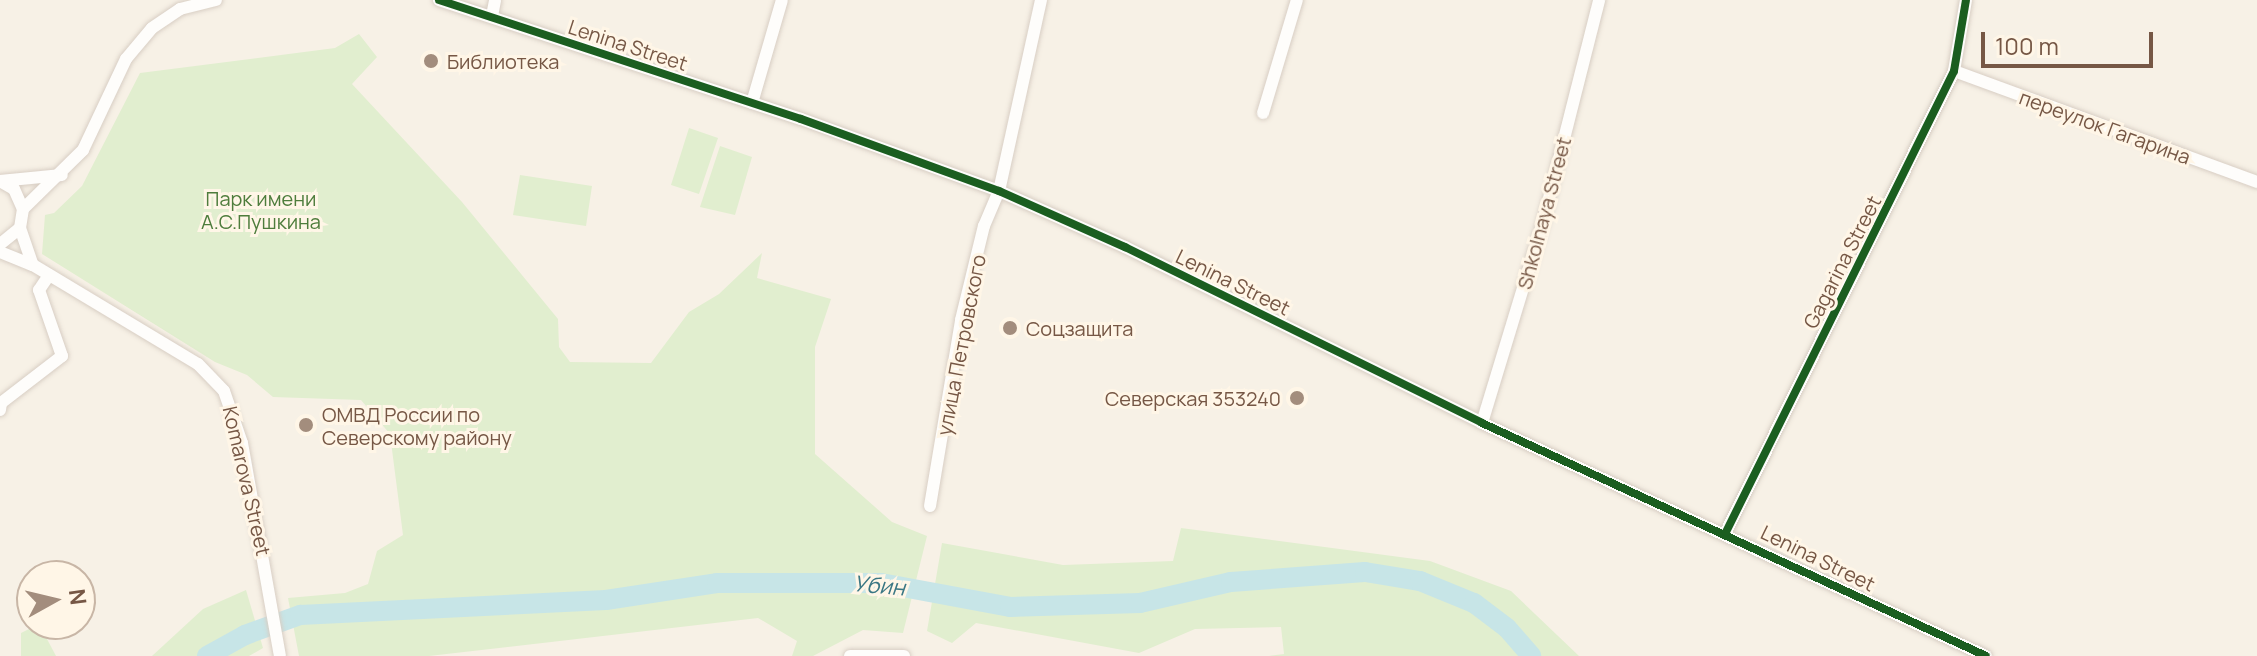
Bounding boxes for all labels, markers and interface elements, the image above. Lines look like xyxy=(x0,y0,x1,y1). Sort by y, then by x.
street label: Lenina Street xyxy=(565,14,691,76)
scale bar xyxy=(1985,16,2157,66)
text: 100 m xyxy=(1995,29,2059,62)
place label: Библиотека xyxy=(447,49,559,73)
marker: Библиотека xyxy=(422,52,440,70)
street label: переулок Гагарина xyxy=(2016,85,2194,169)
street label: Shkolnaya Street xyxy=(1512,134,1576,292)
park label: Парк имени А.С.Пушкина xyxy=(201,186,321,233)
street label: Gagarina Street xyxy=(1798,192,1886,332)
street label: Lenina Street xyxy=(1172,244,1294,320)
street label: улица Петровского xyxy=(932,252,990,438)
place label: Соцзащита xyxy=(1026,316,1133,340)
marker: Соцзащита xyxy=(1001,319,1019,337)
place label: Северская 353240 xyxy=(1105,386,1281,410)
marker: Северская 353240 xyxy=(1288,389,1306,407)
place label: ОМВД России по Северскому району xyxy=(322,402,512,449)
street label: Komarova Street xyxy=(218,404,276,558)
marker: ОМВД России по Северскому району xyxy=(297,416,315,434)
street label: Lenina Street xyxy=(1757,520,1879,596)
north arrow xyxy=(16,560,96,640)
water label: Убин xyxy=(852,571,906,601)
text: N xyxy=(62,587,94,607)

